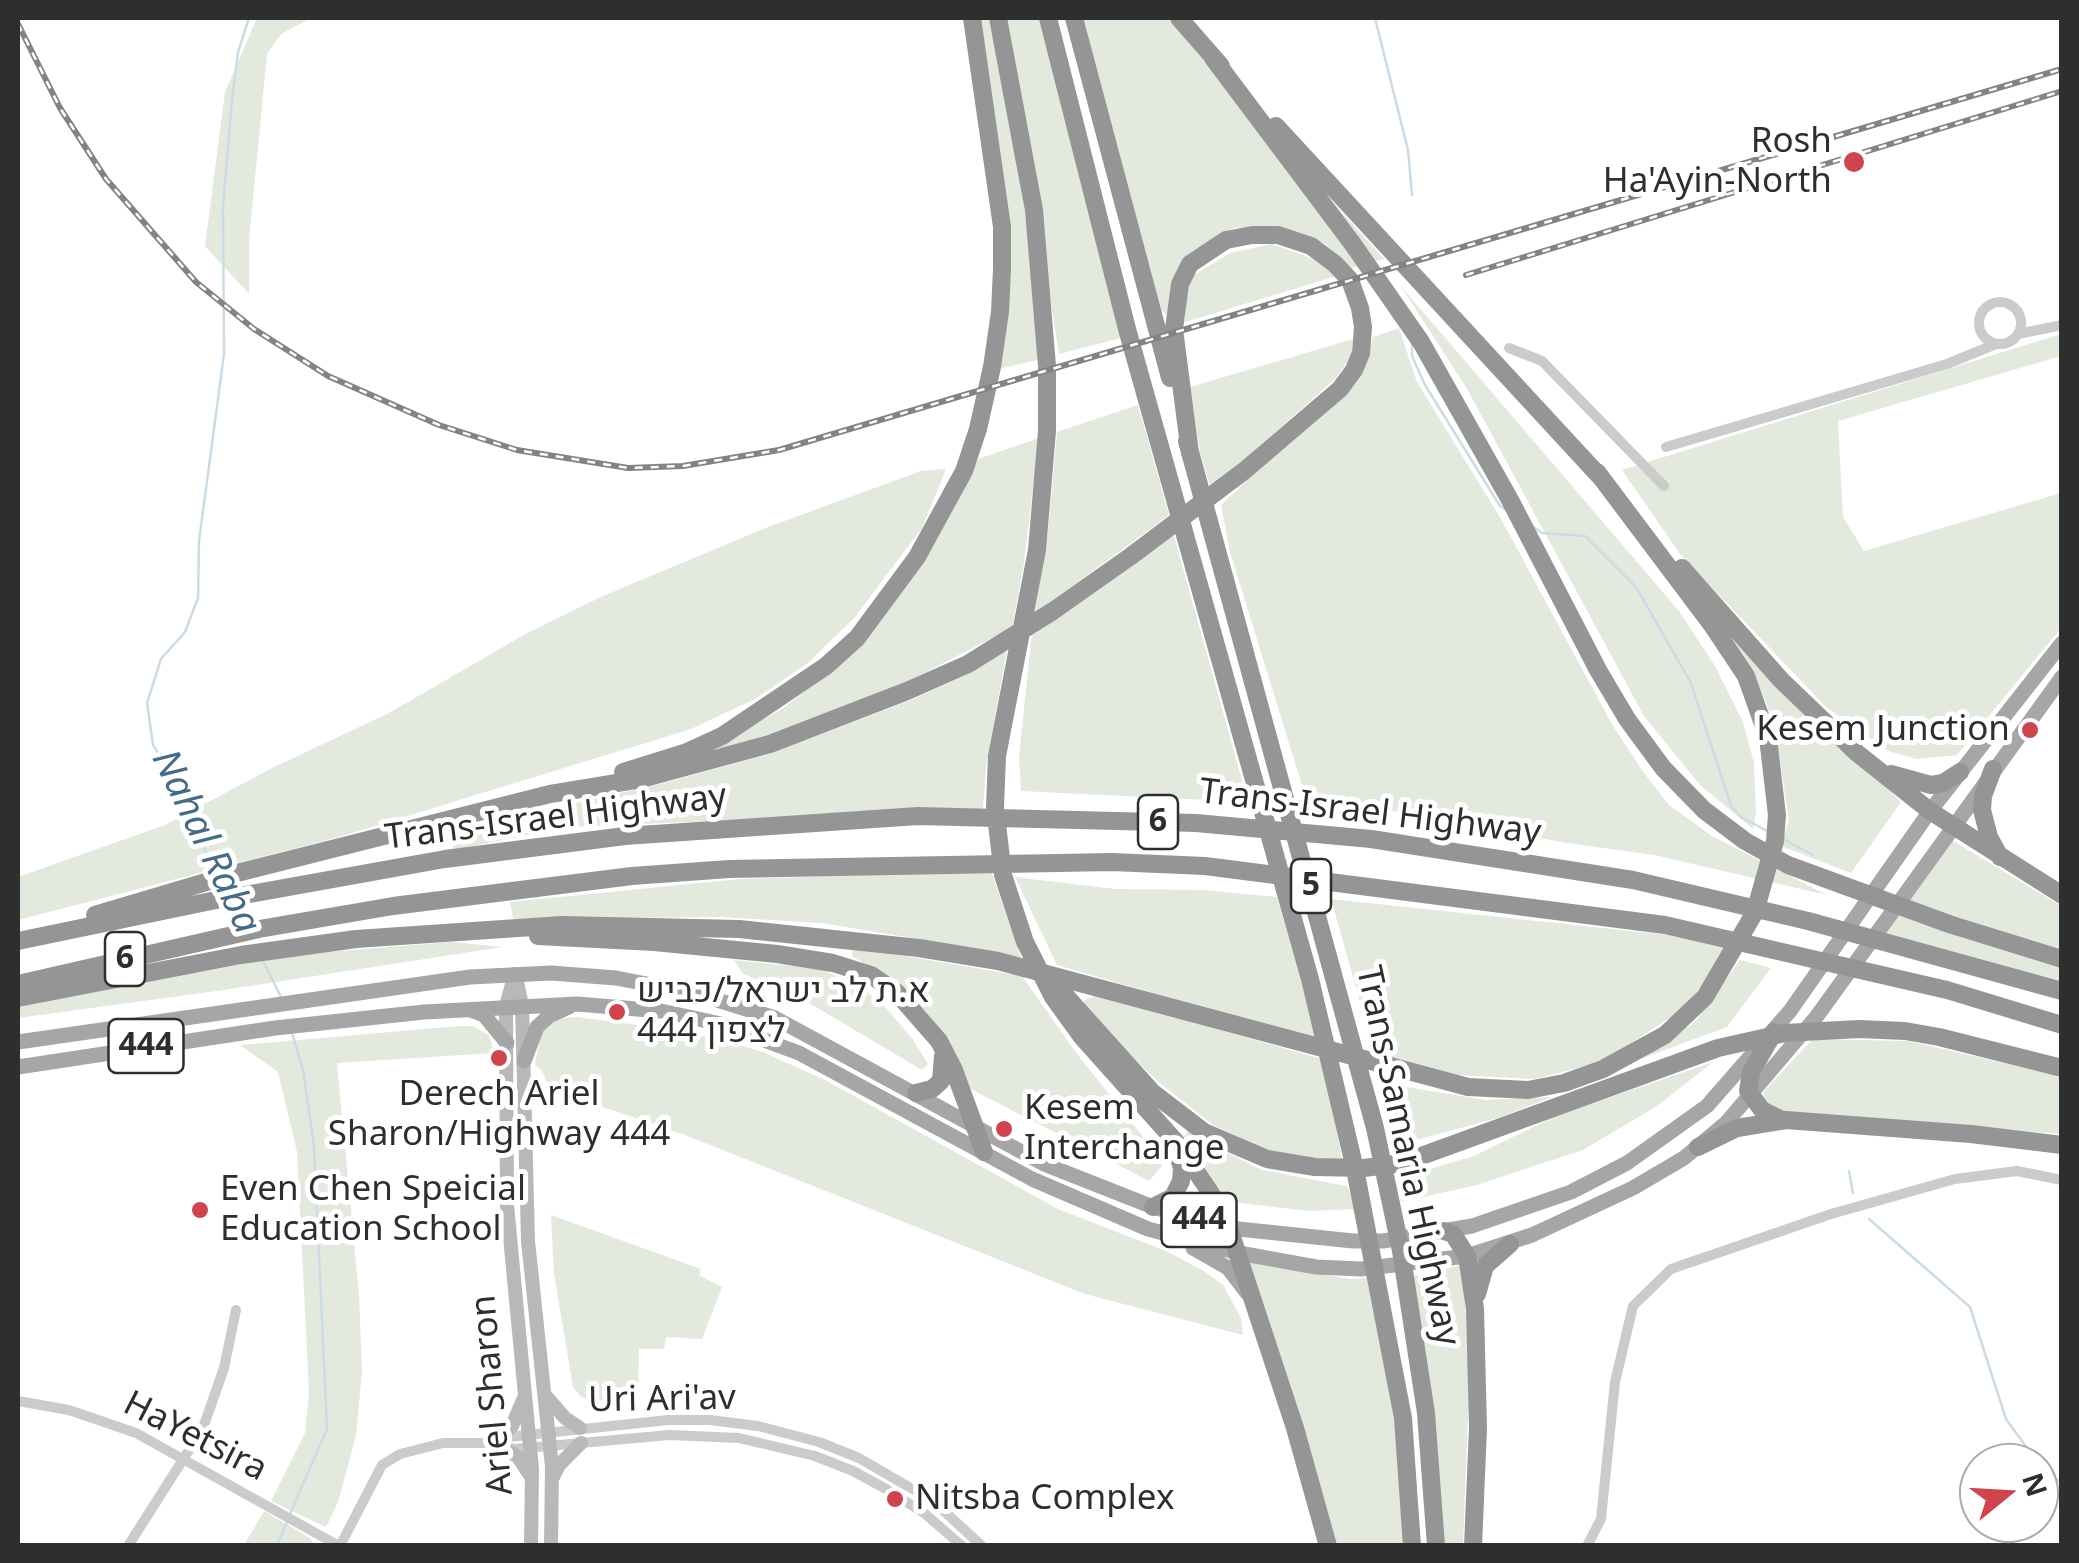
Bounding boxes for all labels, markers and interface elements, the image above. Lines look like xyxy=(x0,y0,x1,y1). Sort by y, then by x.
place label: Rosh Ha'Ayin-North xyxy=(1603,121,1832,203)
marker: Rosh Ha'Ayin-North xyxy=(1841,149,1867,175)
place label: Kesem Junction xyxy=(1756,709,2010,751)
marker: Kesem Junction xyxy=(2019,719,2041,741)
water label: Nahal Raba xyxy=(141,743,269,941)
street label: Trans-Israel Highway xyxy=(1197,771,1543,855)
street label: Trans-Israel Highway xyxy=(383,776,729,860)
road number: 6 xyxy=(1138,795,1178,849)
road number: 5 xyxy=(1291,859,1331,913)
road number: 6 xyxy=(105,932,145,986)
street label: Trans-Samaria Highway xyxy=(1346,962,1468,1350)
place label: א.ת לב ישראל/כביש 444 לצפון xyxy=(637,971,930,1053)
marker: א.ת לב ישראל/כביש 444 לצפון xyxy=(606,1001,628,1023)
road number: 444 xyxy=(108,1019,184,1073)
marker: Derech Ariel Sharon/Highway 444 xyxy=(488,1047,510,1069)
place label: Derech Ariel Sharon/Highway 444 xyxy=(328,1074,670,1156)
place label: Kesem Interchange xyxy=(1024,1088,1225,1170)
marker: Kesem Interchange xyxy=(993,1118,1015,1140)
place label: Even Chen Speicial Education School xyxy=(220,1169,526,1251)
road number: 444 xyxy=(1162,1193,1236,1247)
marker: Even Chen Speicial Education School xyxy=(189,1199,211,1221)
street label: Ariel Sharon xyxy=(463,1293,523,1497)
street label: Uri Ari'av xyxy=(588,1378,736,1422)
street label: HaYetsira xyxy=(116,1383,274,1491)
north arrow xyxy=(1959,1443,2059,1543)
text: N xyxy=(2014,1468,2057,1501)
place label: Nitsba Complex xyxy=(915,1478,1174,1520)
marker: Nitsba Complex xyxy=(884,1488,906,1510)

